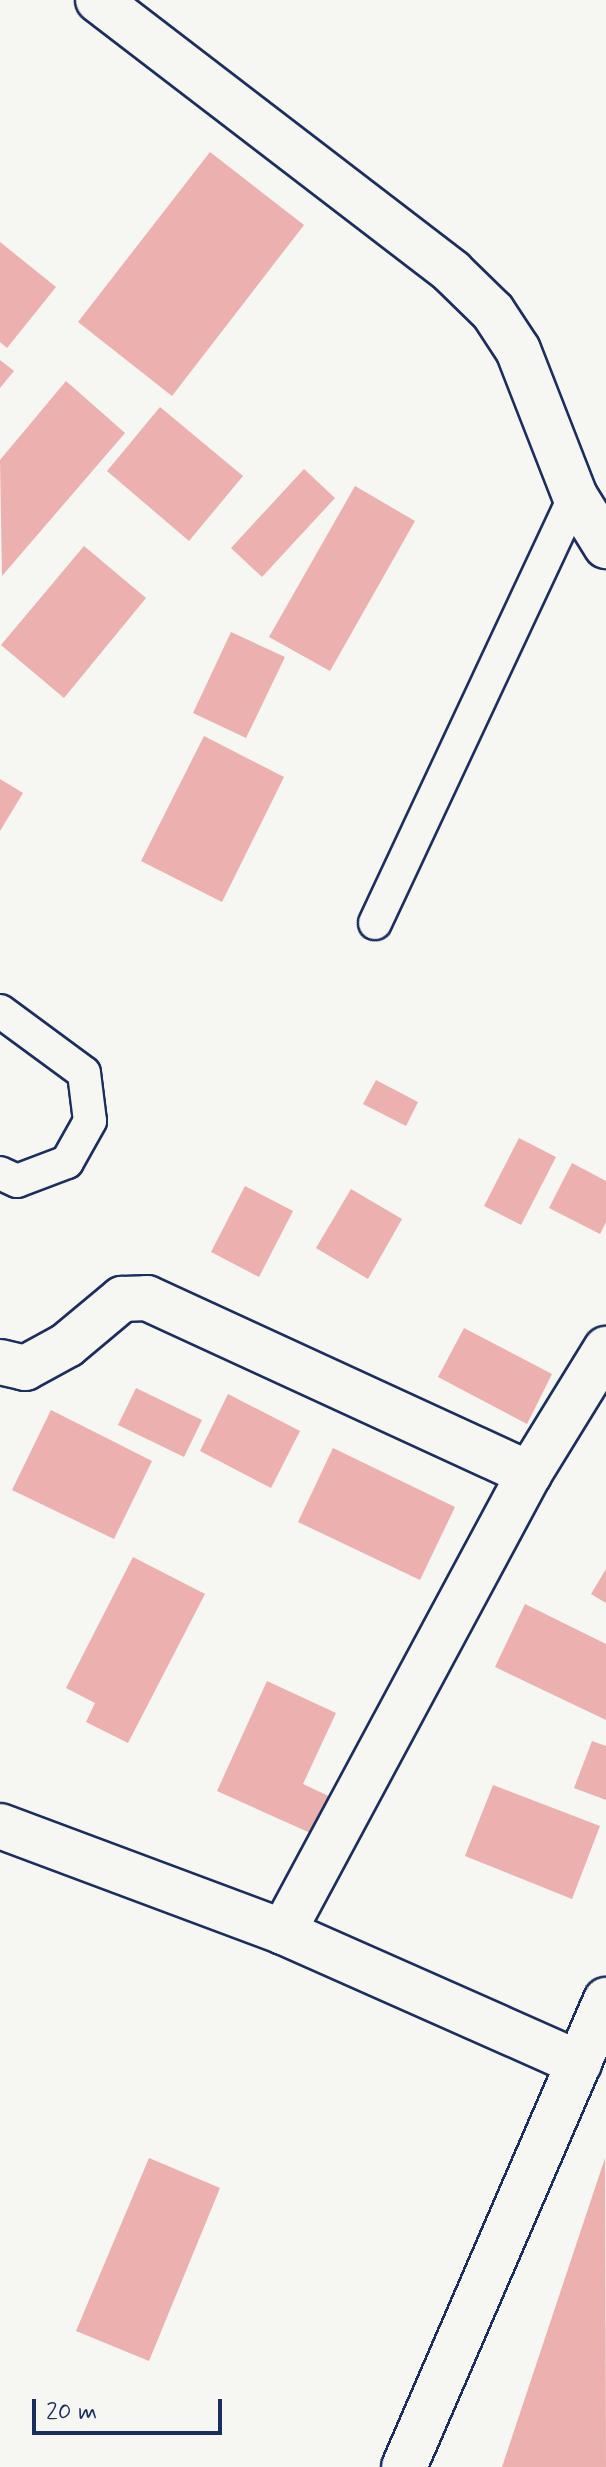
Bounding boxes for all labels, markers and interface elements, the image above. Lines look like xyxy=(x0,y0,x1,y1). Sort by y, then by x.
scale bar xyxy=(36,2383,226,2433)
text: 20 m xyxy=(46,2397,97,2428)

